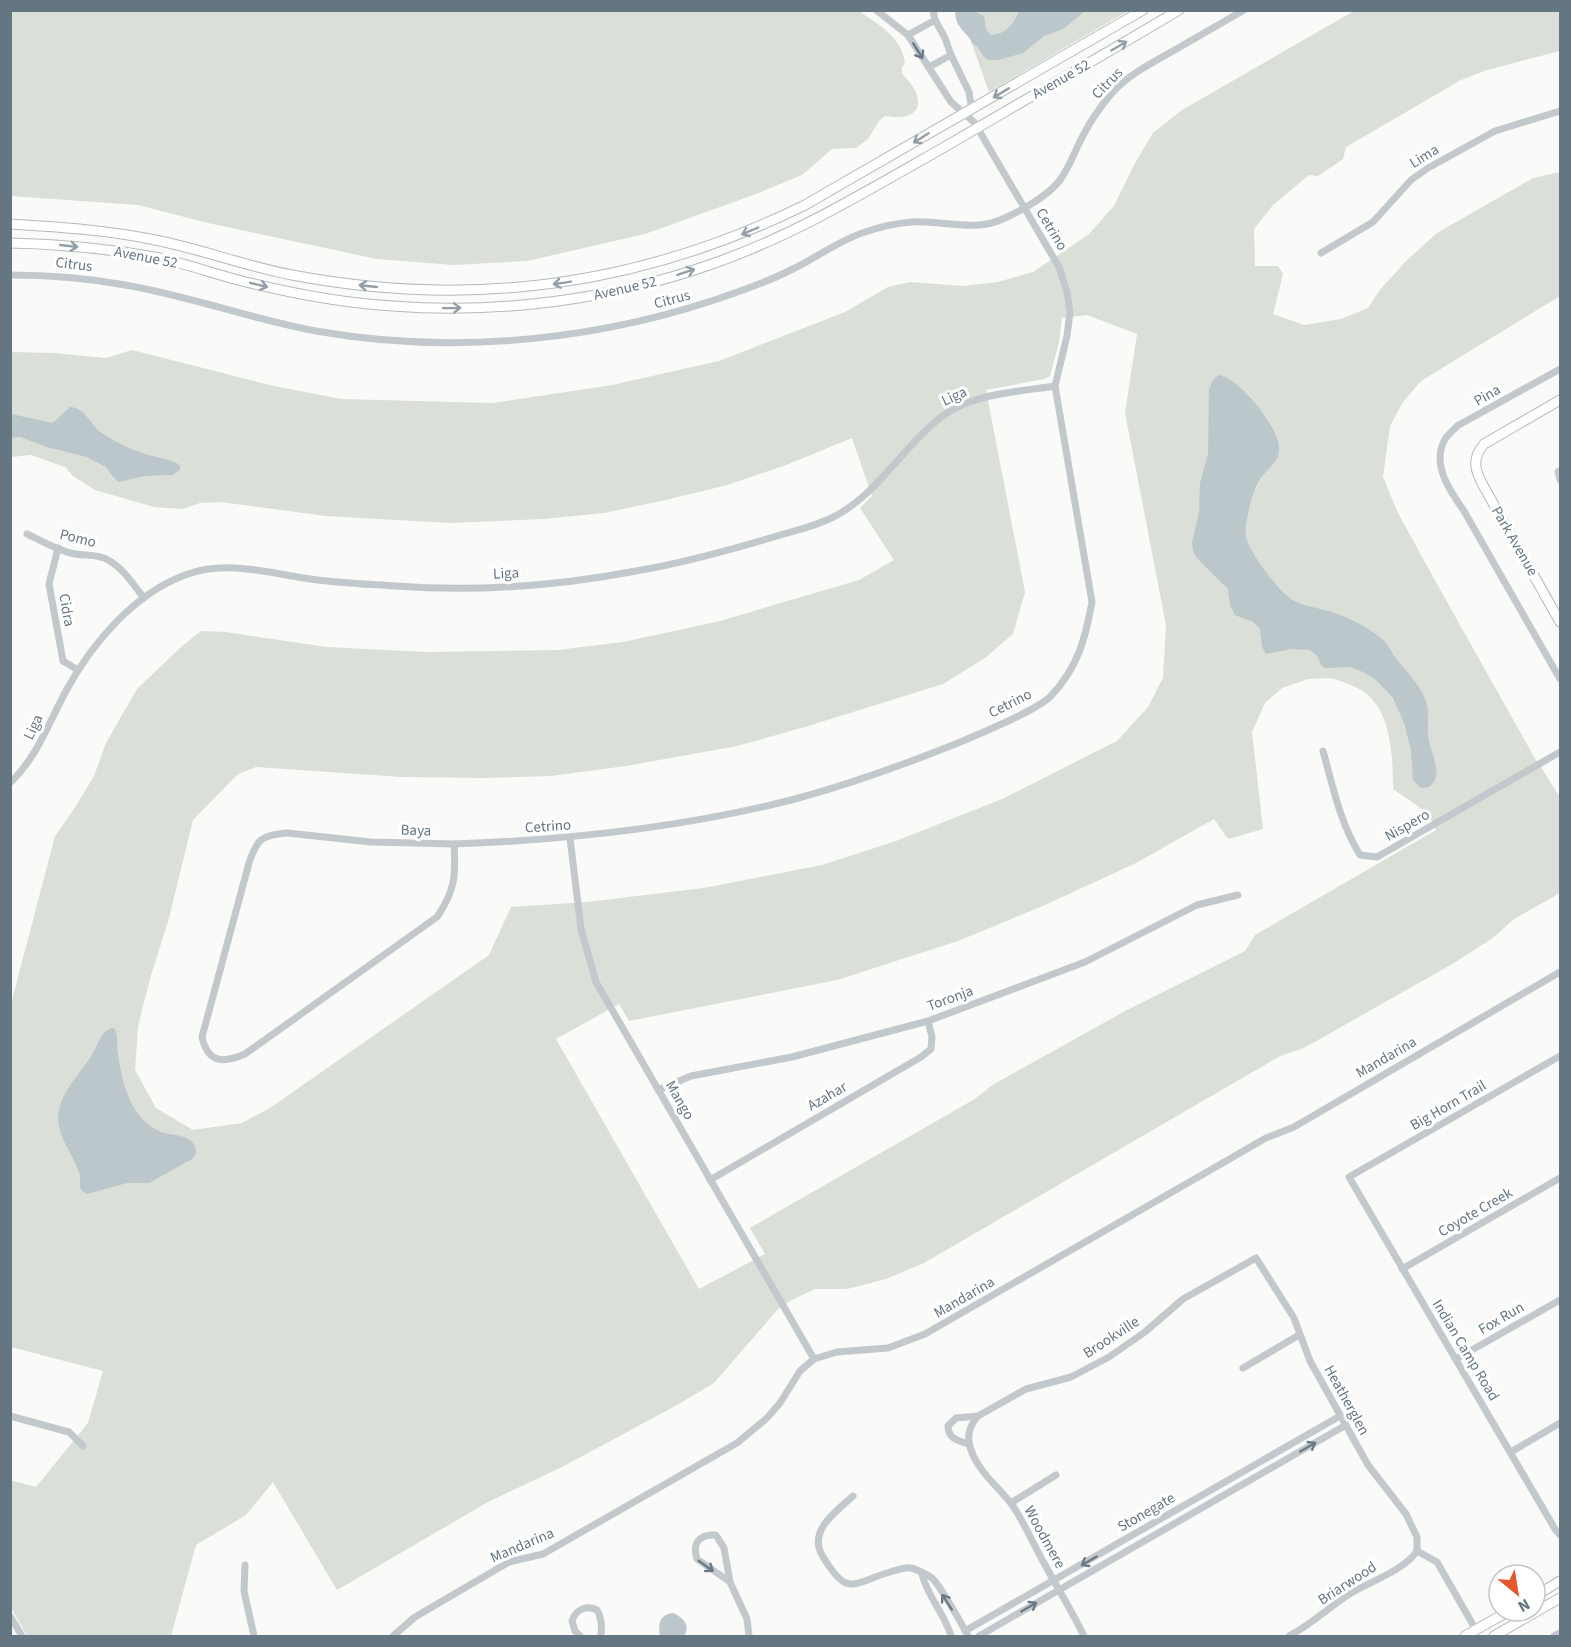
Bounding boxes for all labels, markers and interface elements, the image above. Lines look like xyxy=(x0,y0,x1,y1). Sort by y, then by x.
one-way arrow xyxy=(1110,39,1127,51)
one-way arrow xyxy=(912,42,924,59)
street label: Avenue 52 xyxy=(1028,54,1094,105)
street label: Citrus xyxy=(1087,63,1128,104)
one-way arrow xyxy=(993,87,1010,99)
one-way arrow xyxy=(913,133,930,145)
street label: Lima xyxy=(1406,139,1443,174)
street label: Cetrino xyxy=(1031,204,1072,254)
one-way arrow xyxy=(741,226,759,237)
one-way arrow xyxy=(58,241,78,252)
street label: Avenue 52 xyxy=(112,241,179,274)
street label: Citrus xyxy=(54,252,94,277)
one-way arrow xyxy=(676,266,695,277)
street label: Avenue 52 xyxy=(592,271,659,306)
one-way arrow xyxy=(553,277,573,288)
one-way arrow xyxy=(250,279,269,291)
one-way arrow xyxy=(358,280,378,291)
street label: Citrus xyxy=(652,285,693,314)
one-way arrow xyxy=(442,302,462,314)
street label: Pina xyxy=(1470,379,1505,412)
street label: Liga xyxy=(938,381,970,411)
street label: Park Avenue xyxy=(1486,503,1543,580)
street label: Pomo xyxy=(57,524,98,553)
street label: Liga xyxy=(493,562,519,585)
street label: Cidra xyxy=(53,592,80,628)
street label: Cetrino xyxy=(985,684,1036,723)
street label: Liga xyxy=(18,711,48,743)
street label: Nispero xyxy=(1381,804,1434,847)
street label: Cetrino xyxy=(524,814,572,839)
street label: Baya xyxy=(400,819,432,842)
street label: Toronja xyxy=(924,980,976,1017)
street label: Mandarina xyxy=(1352,1032,1421,1083)
street label: Big Horn Trail xyxy=(1406,1075,1490,1136)
street label: Azahar xyxy=(804,1076,852,1116)
street label: Mango xyxy=(660,1077,699,1124)
street label: Coyote Creek xyxy=(1434,1182,1517,1242)
street label: Mandarina xyxy=(930,1272,999,1323)
street label: Indian Camp Road xyxy=(1427,1296,1504,1405)
street label: Fox Run xyxy=(1474,1297,1528,1340)
street label: Brookville xyxy=(1079,1311,1144,1363)
street label: Heatherglen xyxy=(1319,1361,1374,1439)
one-way arrow xyxy=(1299,1441,1316,1453)
street label: Stonegate xyxy=(1114,1488,1179,1537)
street label: Woodmere xyxy=(1019,1502,1070,1572)
street label: Mandarina xyxy=(487,1523,557,1568)
one-way arrow xyxy=(1081,1555,1098,1567)
street label: Briarwood xyxy=(1314,1557,1381,1610)
one-way arrow xyxy=(697,1559,713,1572)
north arrow xyxy=(1487,1563,1547,1623)
text: N xyxy=(1514,1593,1534,1617)
one-way arrow xyxy=(941,1594,954,1611)
one-way arrow xyxy=(1020,1600,1037,1612)

